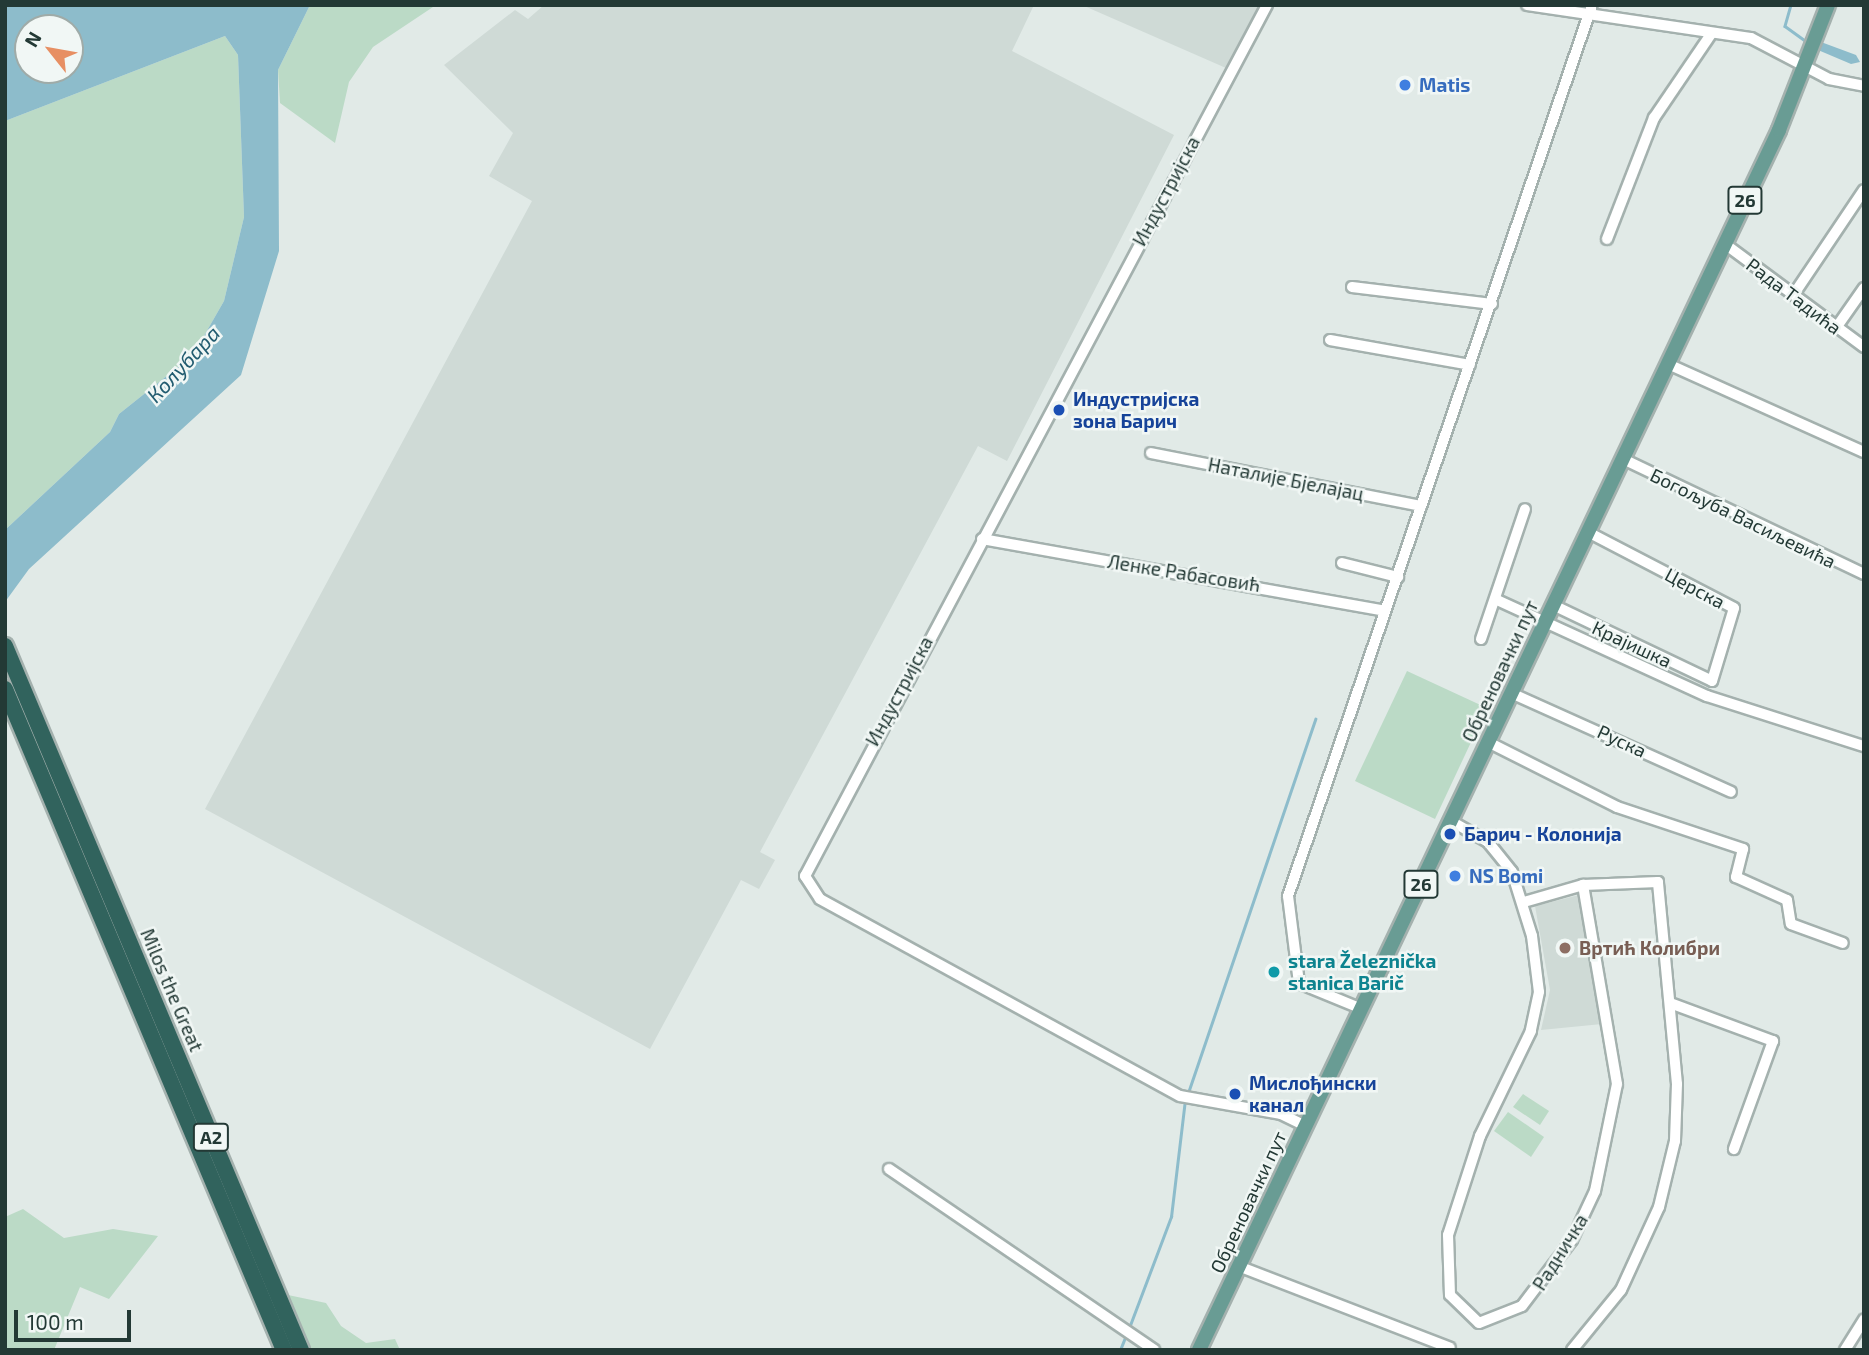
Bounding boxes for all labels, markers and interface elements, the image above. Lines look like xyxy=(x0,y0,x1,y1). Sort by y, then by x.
north arrow xyxy=(14,14,84,84)
text: N xyxy=(19,27,46,51)
place label: Matis xyxy=(1419,74,1470,96)
marker: Matis xyxy=(1397,77,1413,93)
street label: Индустријска xyxy=(1128,132,1204,250)
road number: 26 xyxy=(1726,186,1764,215)
street label: Рада Тадића xyxy=(1742,253,1846,339)
water label: Колубара xyxy=(141,320,225,408)
place label: Индустријска зона Барич xyxy=(1073,388,1199,432)
marker: Индустријска зона Барич xyxy=(1051,402,1067,418)
street label: Наталије Бјелајац xyxy=(1206,453,1366,505)
street label: Богољуба Васиљевића xyxy=(1647,463,1839,573)
street label: Ленке Рабасовић xyxy=(1106,550,1262,596)
street label: Церска xyxy=(1661,563,1729,613)
street label: Обреновачки пут xyxy=(1457,596,1543,746)
street label: Крајишка xyxy=(1589,616,1675,672)
street label: Индустријска xyxy=(861,632,937,750)
street label: Руска xyxy=(1594,720,1650,762)
place label: Барич - Колонија xyxy=(1464,823,1622,845)
marker: Барич - Колонија xyxy=(1442,826,1458,842)
place label: NS Bomi xyxy=(1469,865,1543,887)
marker: NS Bomi xyxy=(1447,868,1463,884)
road number: 26 xyxy=(1402,870,1440,898)
street label: Milos the Great xyxy=(136,925,208,1055)
place label: Вртић Колибри xyxy=(1579,937,1720,959)
marker: Вртић Колибри xyxy=(1557,940,1573,956)
place label: stara Železnička stanica Barič xyxy=(1288,950,1436,994)
marker: stara Železnička stanica Barič xyxy=(1266,964,1282,980)
place label: Мислођински канал xyxy=(1249,1072,1377,1116)
marker: Мислођински канал xyxy=(1227,1086,1243,1102)
road number: A2 xyxy=(192,1122,230,1152)
street label: Обреновачки пут xyxy=(1205,1127,1291,1277)
street label: Радничка xyxy=(1528,1210,1592,1294)
scale bar xyxy=(18,1296,135,1340)
text: 100 m xyxy=(27,1309,84,1334)

